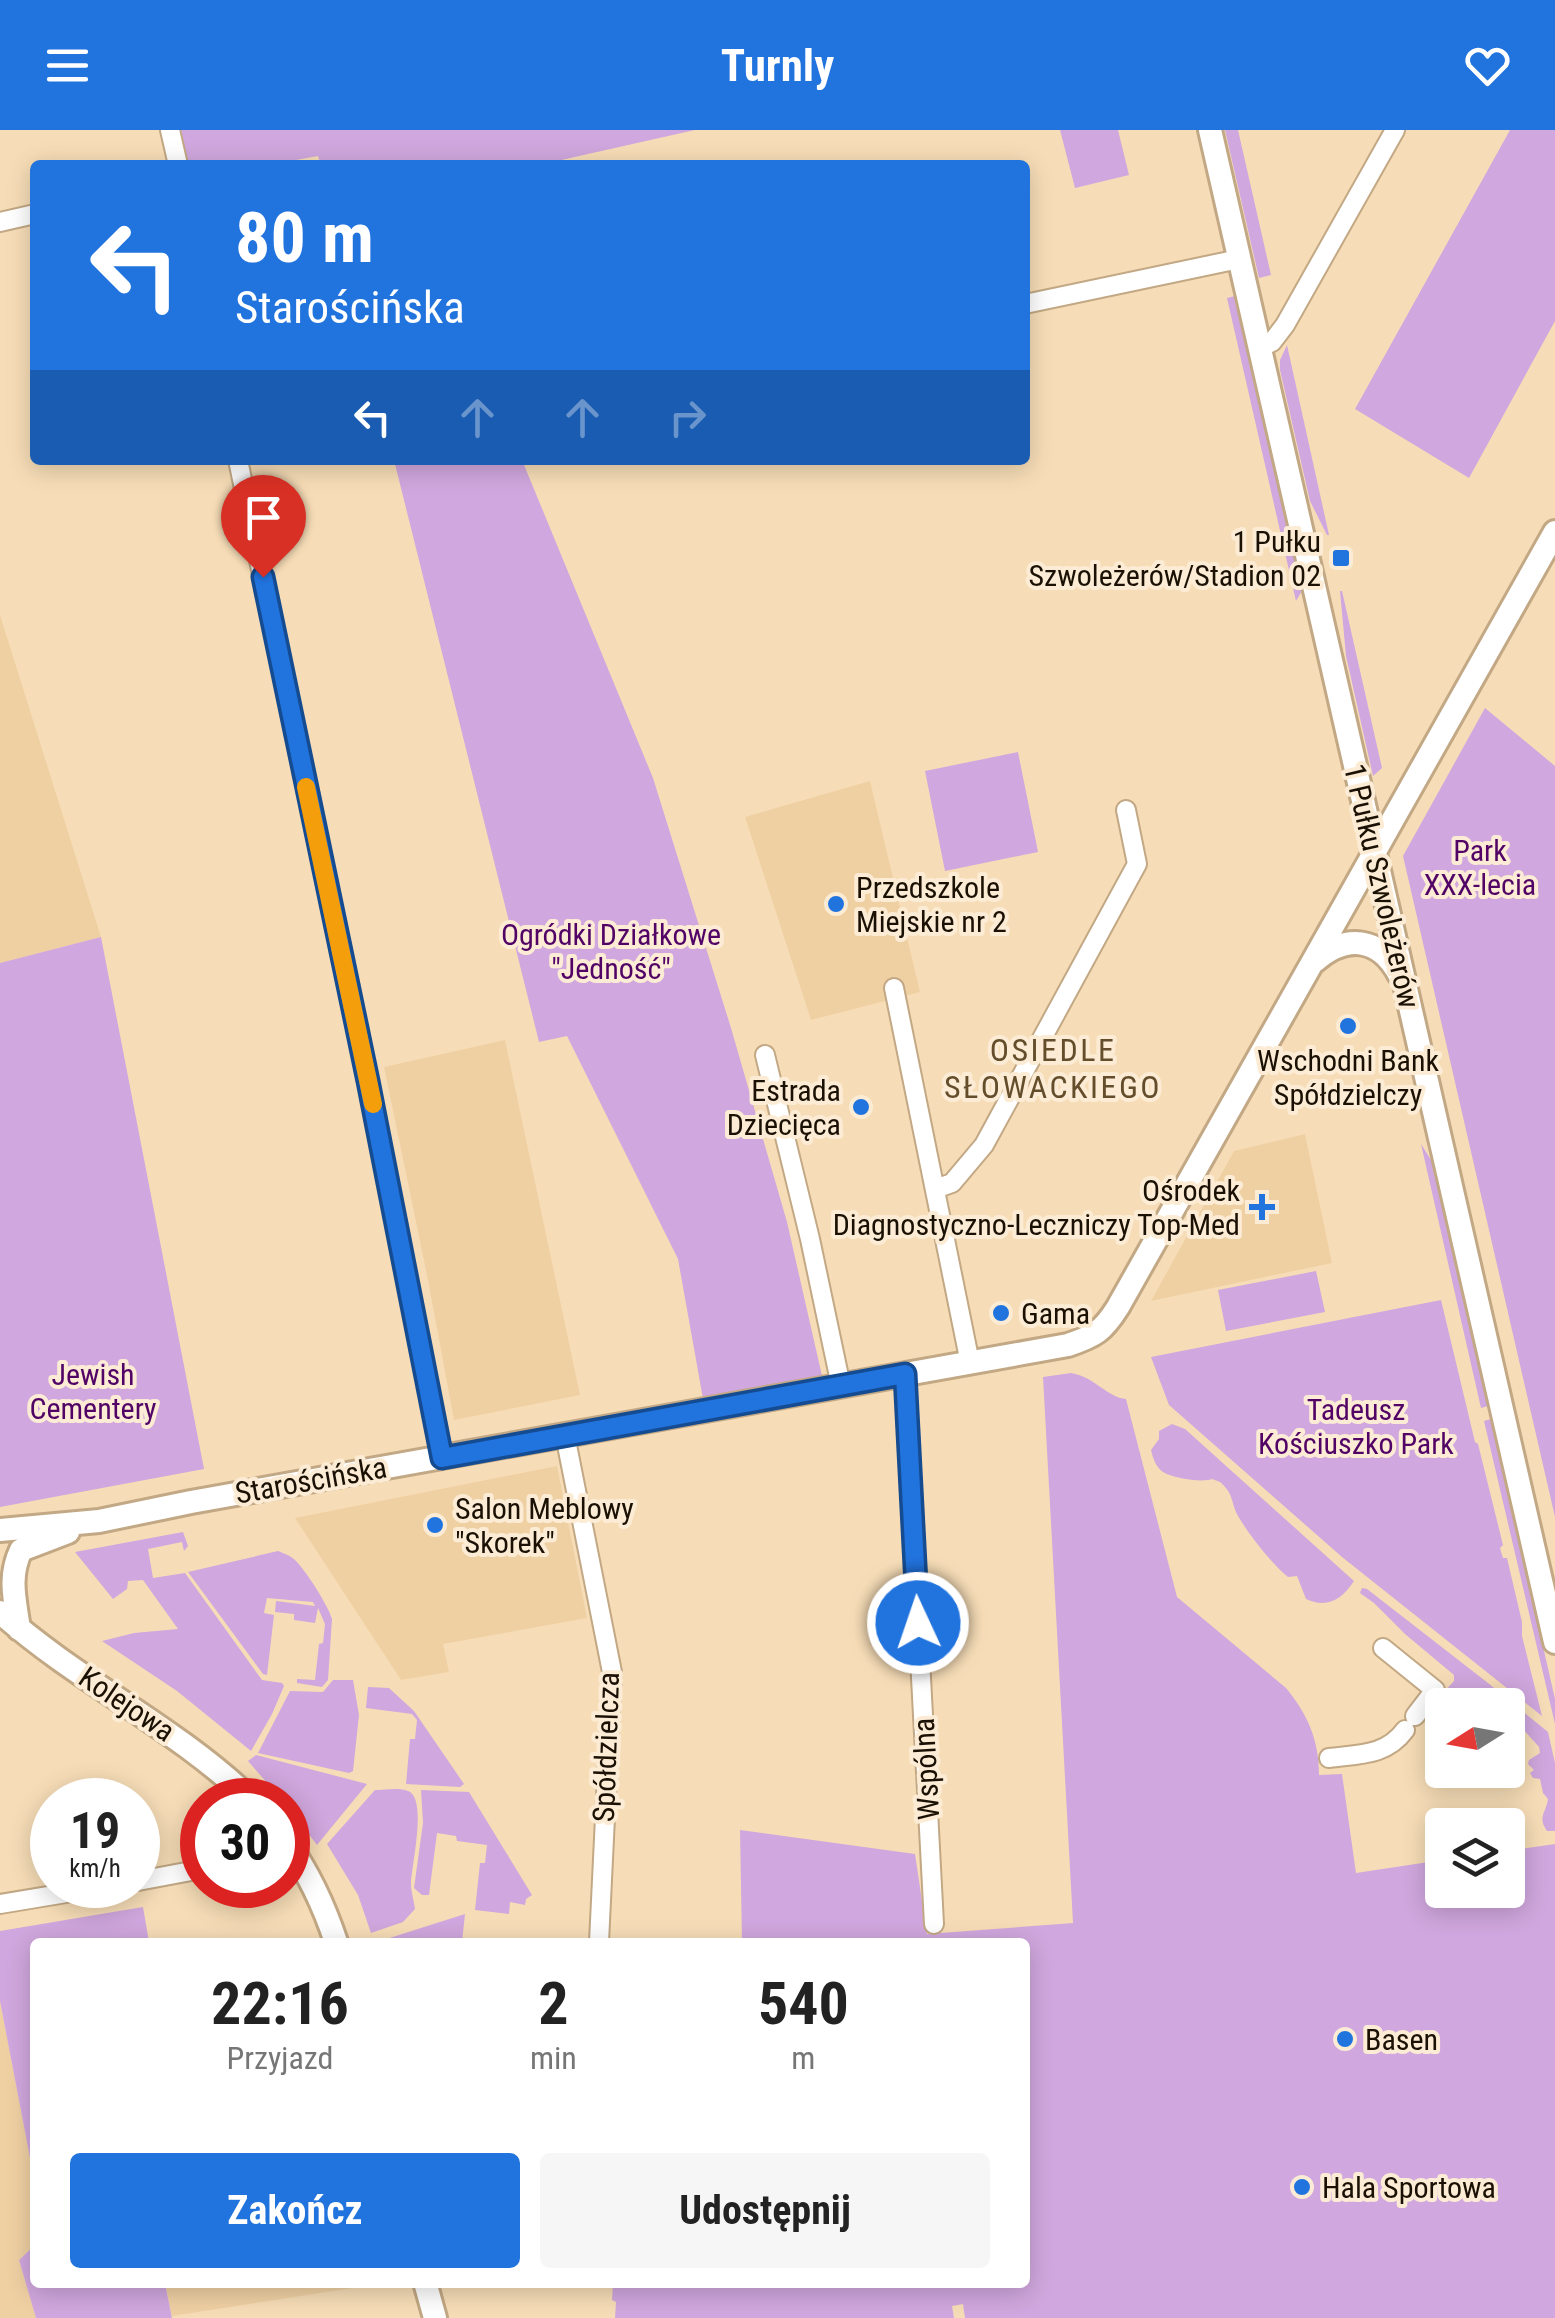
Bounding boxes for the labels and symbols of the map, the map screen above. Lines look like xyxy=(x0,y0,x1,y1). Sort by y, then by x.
pin xyxy=(221,475,306,578)
place label: 1 Pułku Szwoleżerów/Stadion 02 xyxy=(1029,524,1321,593)
marker: 1 Pułku Szwoleżerów/Stadion 02 xyxy=(1330,547,1352,569)
street label: 1 Pułku Szwoleżerów xyxy=(1337,760,1427,1012)
park label: Park XXX-lecia xyxy=(1424,833,1536,902)
place label: Przedszkole Miejskie nr 2 xyxy=(856,870,1007,939)
marker: Przedszkole Miejskie nr 2 xyxy=(825,893,847,915)
park label: Ogródki Działkowe "Jedność" xyxy=(501,917,721,986)
marker: Wschodni Bank Spółdzielczy xyxy=(1337,1015,1359,1037)
district label: OSIEDLE SŁOWACKIEGO xyxy=(944,1031,1162,1106)
place label: Wschodni Bank Spółdzielczy xyxy=(1257,1043,1439,1112)
place label: Estrada Dziecięca xyxy=(727,1073,841,1142)
marker: Estrada Dziecięca xyxy=(850,1096,872,1118)
place label: Ośrodek Diagnostyczno-Leczniczy Top-Med xyxy=(833,1173,1240,1242)
marker: Ośrodek Diagnostyczno-Leczniczy Top-Med xyxy=(1249,1194,1275,1220)
place label: Gama xyxy=(1021,1296,1090,1331)
marker: Gama xyxy=(990,1302,1012,1324)
park label: Jewish Cementery xyxy=(29,1357,157,1426)
park label: Tadeusz Kościuszko Park xyxy=(1258,1392,1454,1461)
street label: Starościńska xyxy=(233,1449,389,1511)
place label: Salon Meblowy "Skorek" xyxy=(455,1491,634,1560)
marker: Salon Meblowy "Skorek" xyxy=(424,1514,446,1536)
position arrow xyxy=(866,1571,970,1675)
street label: Kolejowa xyxy=(73,1659,181,1749)
street label: Spółdzielcza xyxy=(586,1671,626,1823)
north arrow xyxy=(1425,1688,1525,1788)
street label: Wspólna xyxy=(906,1717,946,1821)
speed limit sign: 30 xyxy=(180,1778,310,1908)
place label: Basen xyxy=(1365,2022,1438,2057)
marker: Basen xyxy=(1334,2028,1356,2050)
place label: Hala Sportowa xyxy=(1322,2170,1496,2205)
marker: Hala Sportowa xyxy=(1291,2176,1313,2198)

